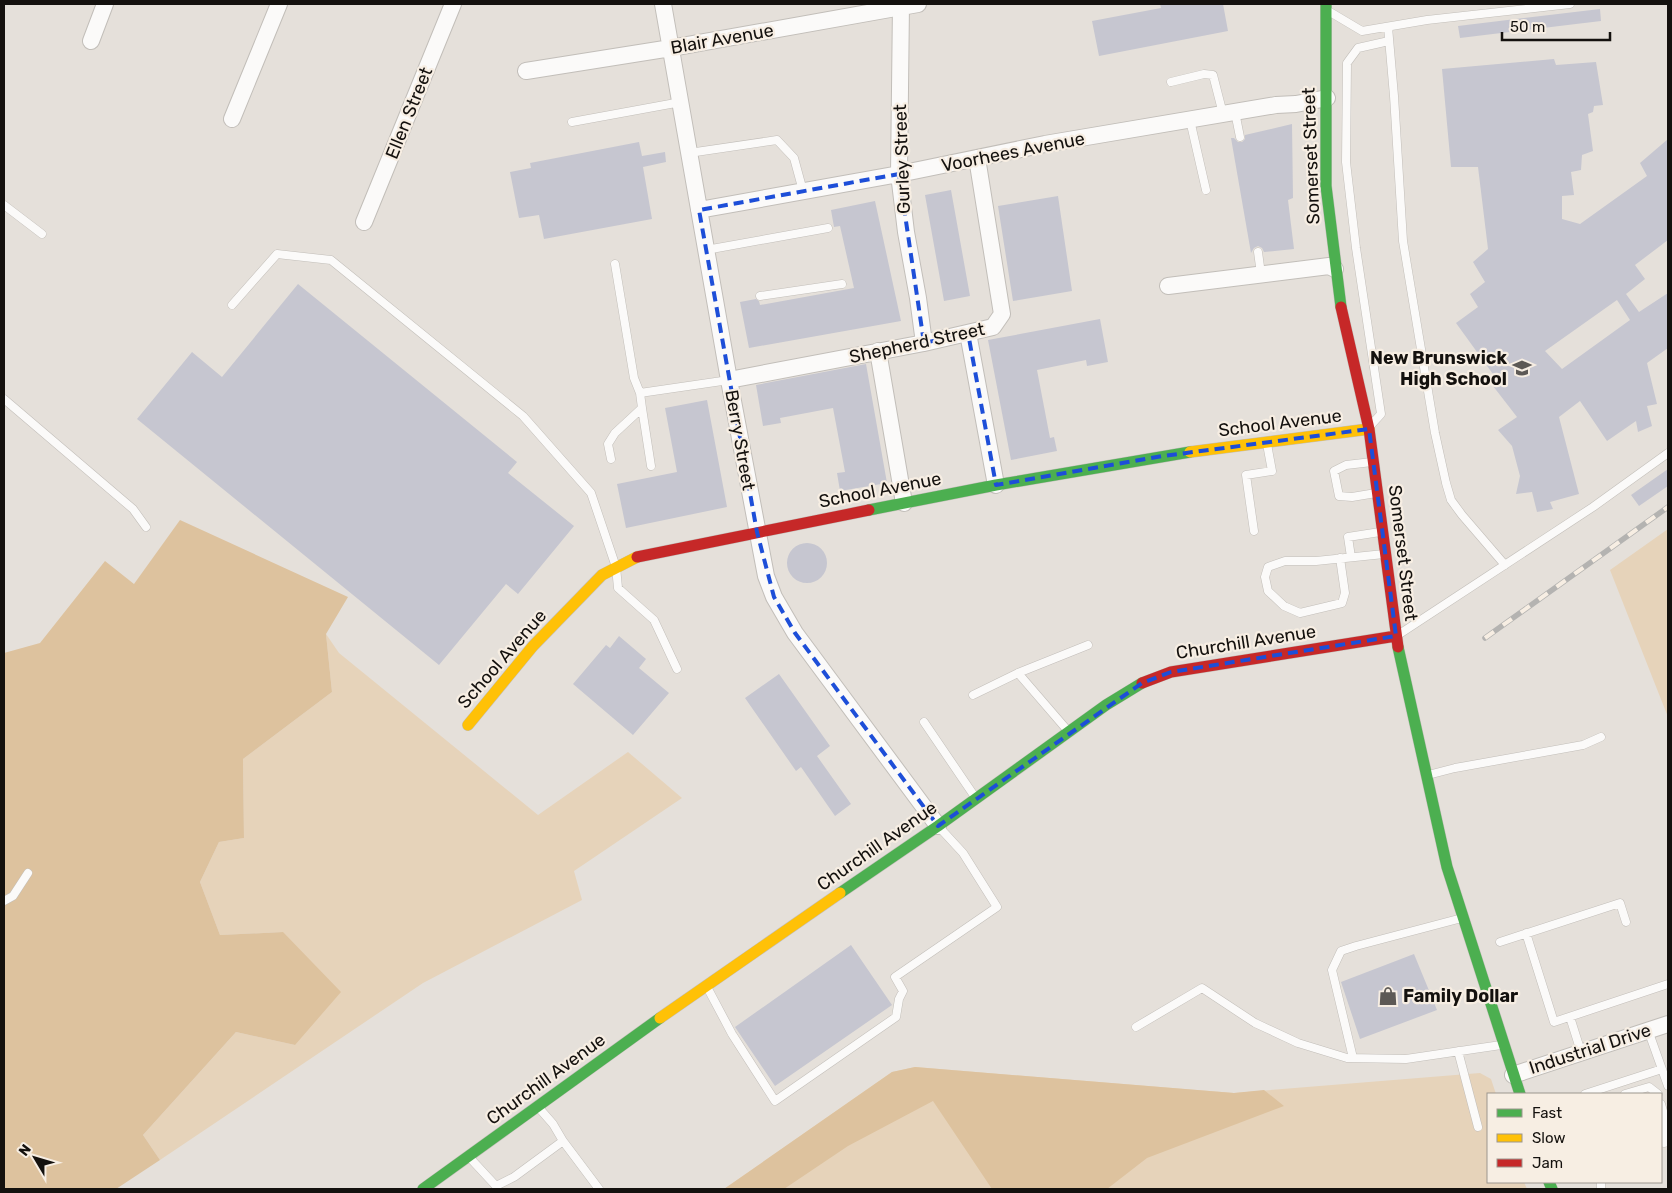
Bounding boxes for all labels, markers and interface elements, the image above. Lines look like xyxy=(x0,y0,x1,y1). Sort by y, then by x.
scale bar xyxy=(1502,10,1610,42)
text: 50 m xyxy=(1510,18,1545,36)
street label: Blair Avenue xyxy=(669,19,775,59)
street label: Ellen Street xyxy=(381,64,437,162)
street label: Somerset Street xyxy=(1298,87,1324,225)
street label: Gurley Street xyxy=(889,104,915,214)
street label: Voorhees Avenue xyxy=(939,127,1087,177)
street label: Shepherd Street xyxy=(847,318,987,368)
place label: New Brunswick High School xyxy=(1370,347,1507,390)
school or university icon: New Brunswick High School xyxy=(1511,357,1533,379)
street label: Berry Street xyxy=(720,388,760,492)
street label: School Avenue xyxy=(1217,405,1343,441)
street label: School Avenue xyxy=(817,467,943,513)
street label: Somerset Street xyxy=(1384,484,1422,622)
street label: School Avenue xyxy=(453,605,551,713)
street label: Churchill Avenue xyxy=(1174,620,1318,664)
street label: Churchill Avenue xyxy=(813,796,941,896)
shop icon: Family Dollar xyxy=(1377,985,1399,1007)
place label: Family Dollar xyxy=(1403,985,1518,1007)
street label: Industrial Drive xyxy=(1526,1019,1654,1079)
street label: Churchill Avenue xyxy=(482,1029,610,1129)
legend xyxy=(1487,1093,1662,1183)
text: Fast xyxy=(1532,1104,1562,1122)
text: Slow xyxy=(1532,1129,1565,1147)
north arrow xyxy=(10,1133,60,1183)
text: N xyxy=(15,1141,35,1160)
text: Jam xyxy=(1532,1154,1563,1172)

